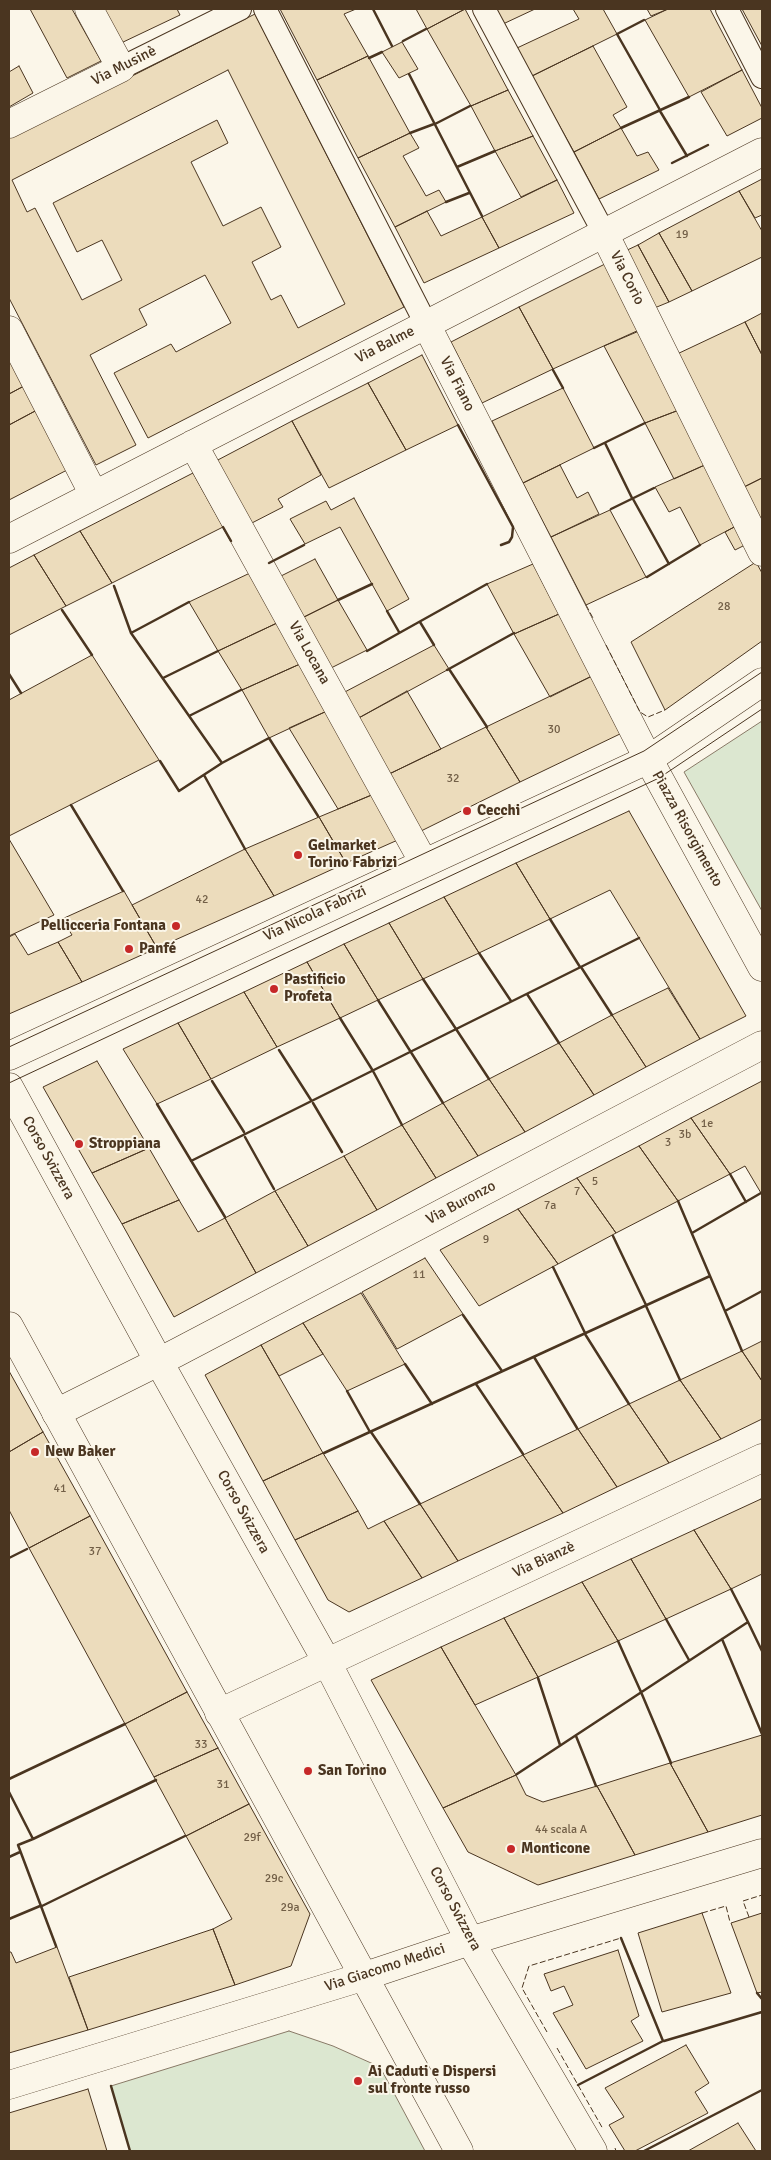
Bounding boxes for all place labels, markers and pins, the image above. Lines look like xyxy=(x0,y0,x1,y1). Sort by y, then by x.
place label: Cecchi xyxy=(477,802,520,820)
marker: Cecchi xyxy=(461,805,473,817)
place label: Gelmarket Torino Fabrizi xyxy=(308,837,397,872)
marker: Gelmarket Torino Fabrizi xyxy=(292,849,304,861)
place label: Pellicceria Fontana xyxy=(41,917,166,935)
marker: Pellicceria Fontana xyxy=(170,920,182,932)
place label: Panfé xyxy=(139,940,176,958)
marker: Panfé xyxy=(123,943,135,955)
place label: Pastificio Profeta xyxy=(284,971,346,1006)
marker: Pastificio Profeta xyxy=(268,983,280,995)
place label: Stroppiana xyxy=(89,1135,161,1153)
marker: Stroppiana xyxy=(73,1138,85,1150)
place label: New Baker xyxy=(45,1443,115,1461)
marker: New Baker xyxy=(29,1446,41,1458)
place label: San Torino xyxy=(318,1762,386,1780)
marker: San Torino xyxy=(302,1765,314,1777)
place label: Monticone xyxy=(521,1840,590,1858)
marker: Monticone xyxy=(505,1843,517,1855)
place label: Ai Caduti e Dispersi sul fronte russo xyxy=(368,2063,496,2098)
marker: Ai Caduti e Dispersi sul fronte russo xyxy=(352,2075,364,2087)

